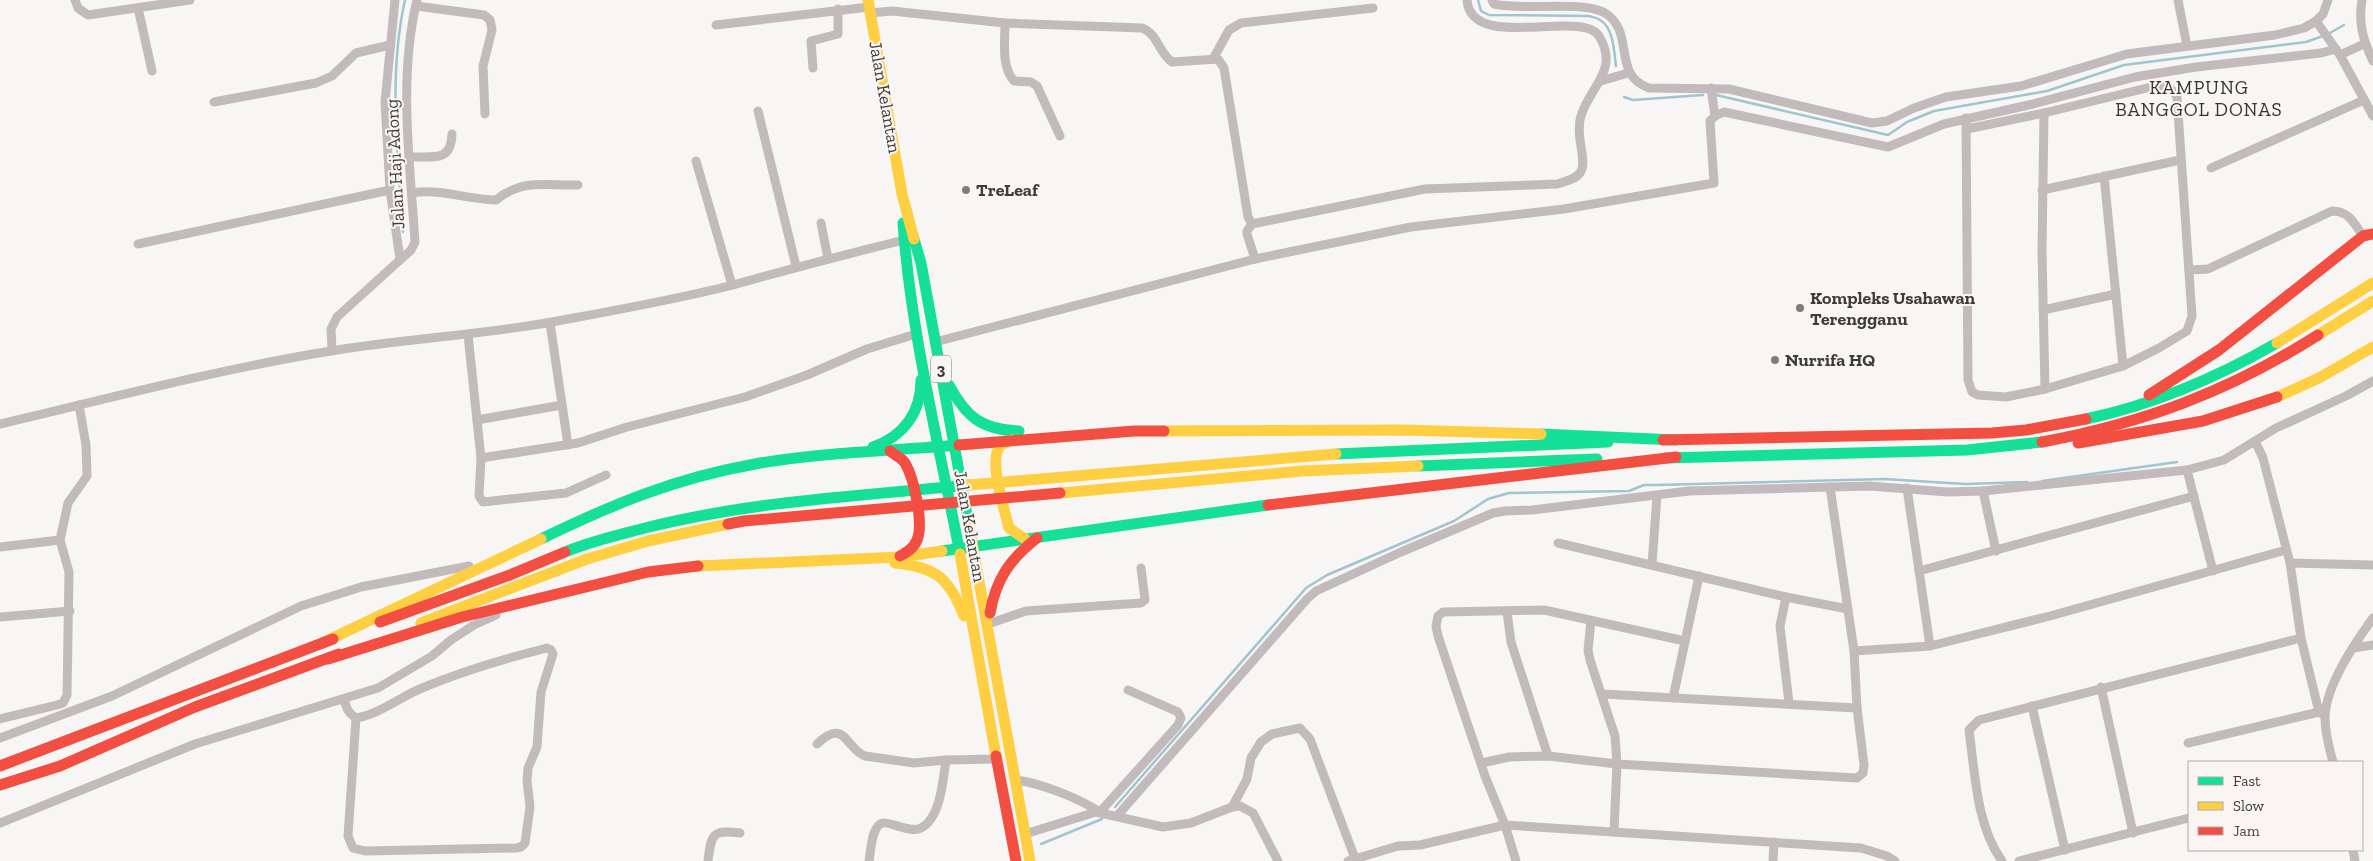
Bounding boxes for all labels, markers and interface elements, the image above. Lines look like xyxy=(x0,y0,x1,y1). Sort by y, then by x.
street label: Jalan Kelantan xyxy=(864,39,906,155)
district label: KAMPUNG BANGGOL DONAS xyxy=(2115,76,2283,121)
street label: Jalan Haji Adong xyxy=(381,98,409,230)
place label: TreLeaf xyxy=(976,179,1040,201)
marker: TreLeaf xyxy=(960,184,972,196)
place label: Kompleks Usahawan Terengganu xyxy=(1810,287,1976,330)
marker: Kompleks Usahawan Terengganu xyxy=(1794,302,1806,314)
place label: Nurrifa HQ xyxy=(1785,349,1875,371)
marker: Nurrifa HQ xyxy=(1769,354,1781,366)
road number: 3 xyxy=(931,356,951,382)
street label: Jalan Kelantan xyxy=(949,468,991,584)
legend xyxy=(2188,761,2363,851)
text: Fast xyxy=(2233,772,2261,790)
text: Slow xyxy=(2233,797,2265,815)
text: Jam xyxy=(2233,822,2260,840)

